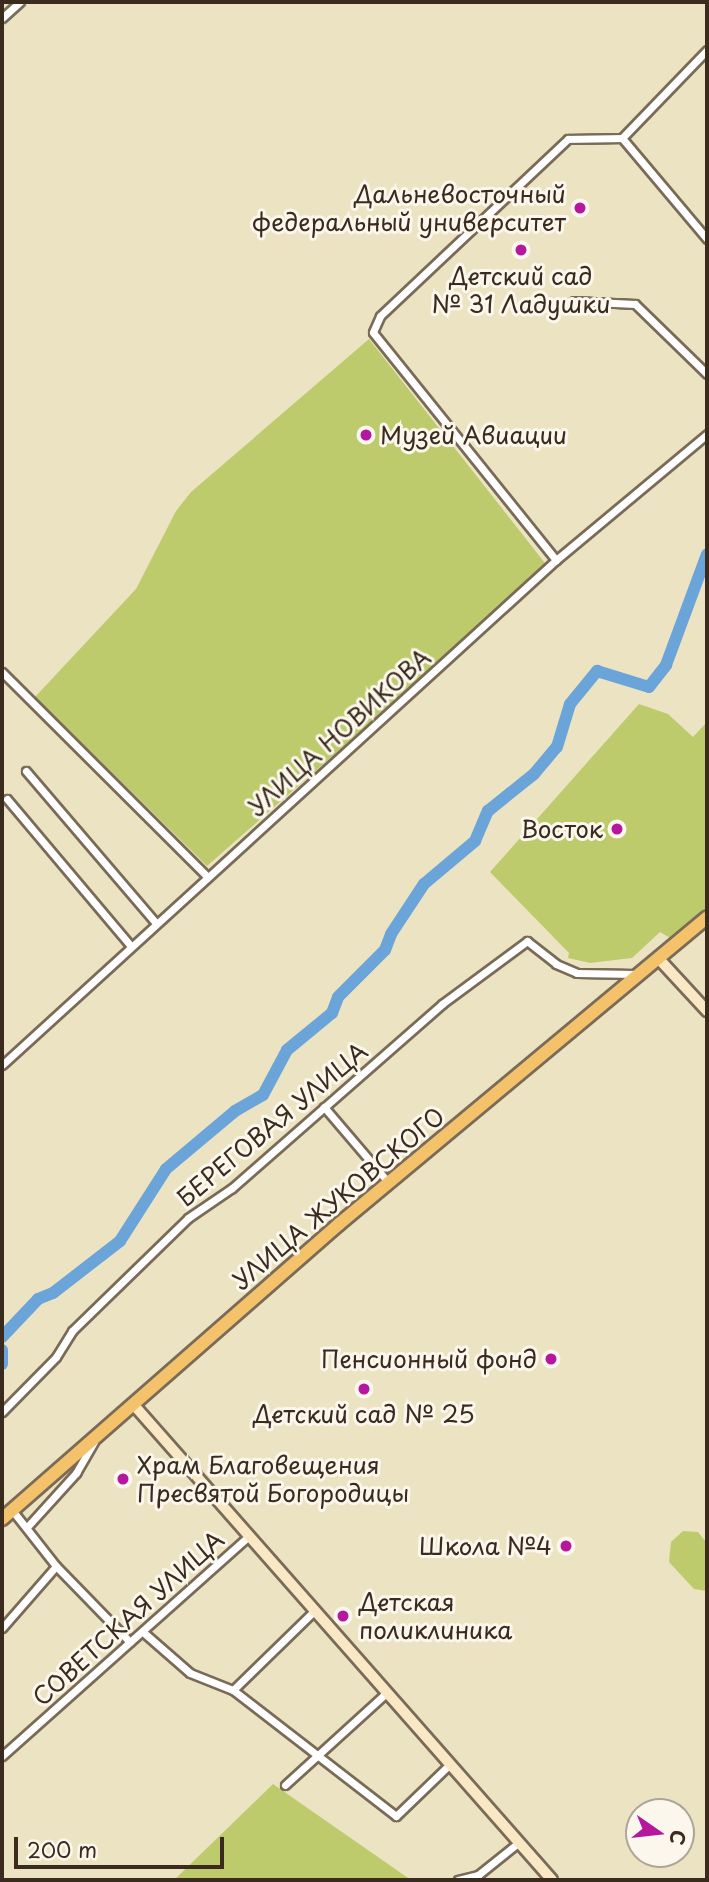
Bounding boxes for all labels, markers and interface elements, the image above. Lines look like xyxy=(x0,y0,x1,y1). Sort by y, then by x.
place label: Дальневосточный федеральный университет xyxy=(250,180,566,236)
marker: Дальневосточный федеральный университет xyxy=(572,200,588,216)
marker: Детский сад № 31 Ладушки xyxy=(513,242,529,258)
place label: Детский сад № 31 Ладушки xyxy=(431,262,611,318)
place label: Музей Авиации xyxy=(380,421,569,449)
marker: Музей Авиации xyxy=(358,427,374,443)
street label: УЛИЦА НОВИКОВА xyxy=(241,642,437,822)
place label: Восток xyxy=(521,815,603,843)
marker: Восток xyxy=(609,821,625,837)
street label: БЕРЕГОВАЯ УЛИЦА xyxy=(172,1036,372,1212)
street label: УЛИЦА ЖУКОВСКОГО xyxy=(225,1100,451,1296)
place label: Пенсионный фонд xyxy=(321,1345,537,1373)
marker: Пенсионный фонд xyxy=(543,1351,559,1367)
marker: Детский сад № 25 xyxy=(356,1381,372,1397)
place label: Детский сад № 25 xyxy=(253,1400,475,1428)
place label: Храм Благовещения Пресвятой Богородицы xyxy=(137,1451,410,1507)
marker: Храм Благовещения Пресвятой Богородицы xyxy=(115,1471,131,1487)
street label: СОВЕТСКАЯ УЛИЦА xyxy=(27,1525,229,1711)
place label: Школа №4 xyxy=(418,1532,552,1560)
marker: Школа №4 xyxy=(558,1538,574,1554)
place label: Детская поликлиника xyxy=(359,1588,512,1644)
marker: Детская поликлиника xyxy=(333,1606,353,1626)
north arrow xyxy=(625,1798,695,1868)
scale bar xyxy=(18,1822,228,1866)
text: С xyxy=(663,1827,694,1848)
text: 200 m xyxy=(27,1833,97,1865)

